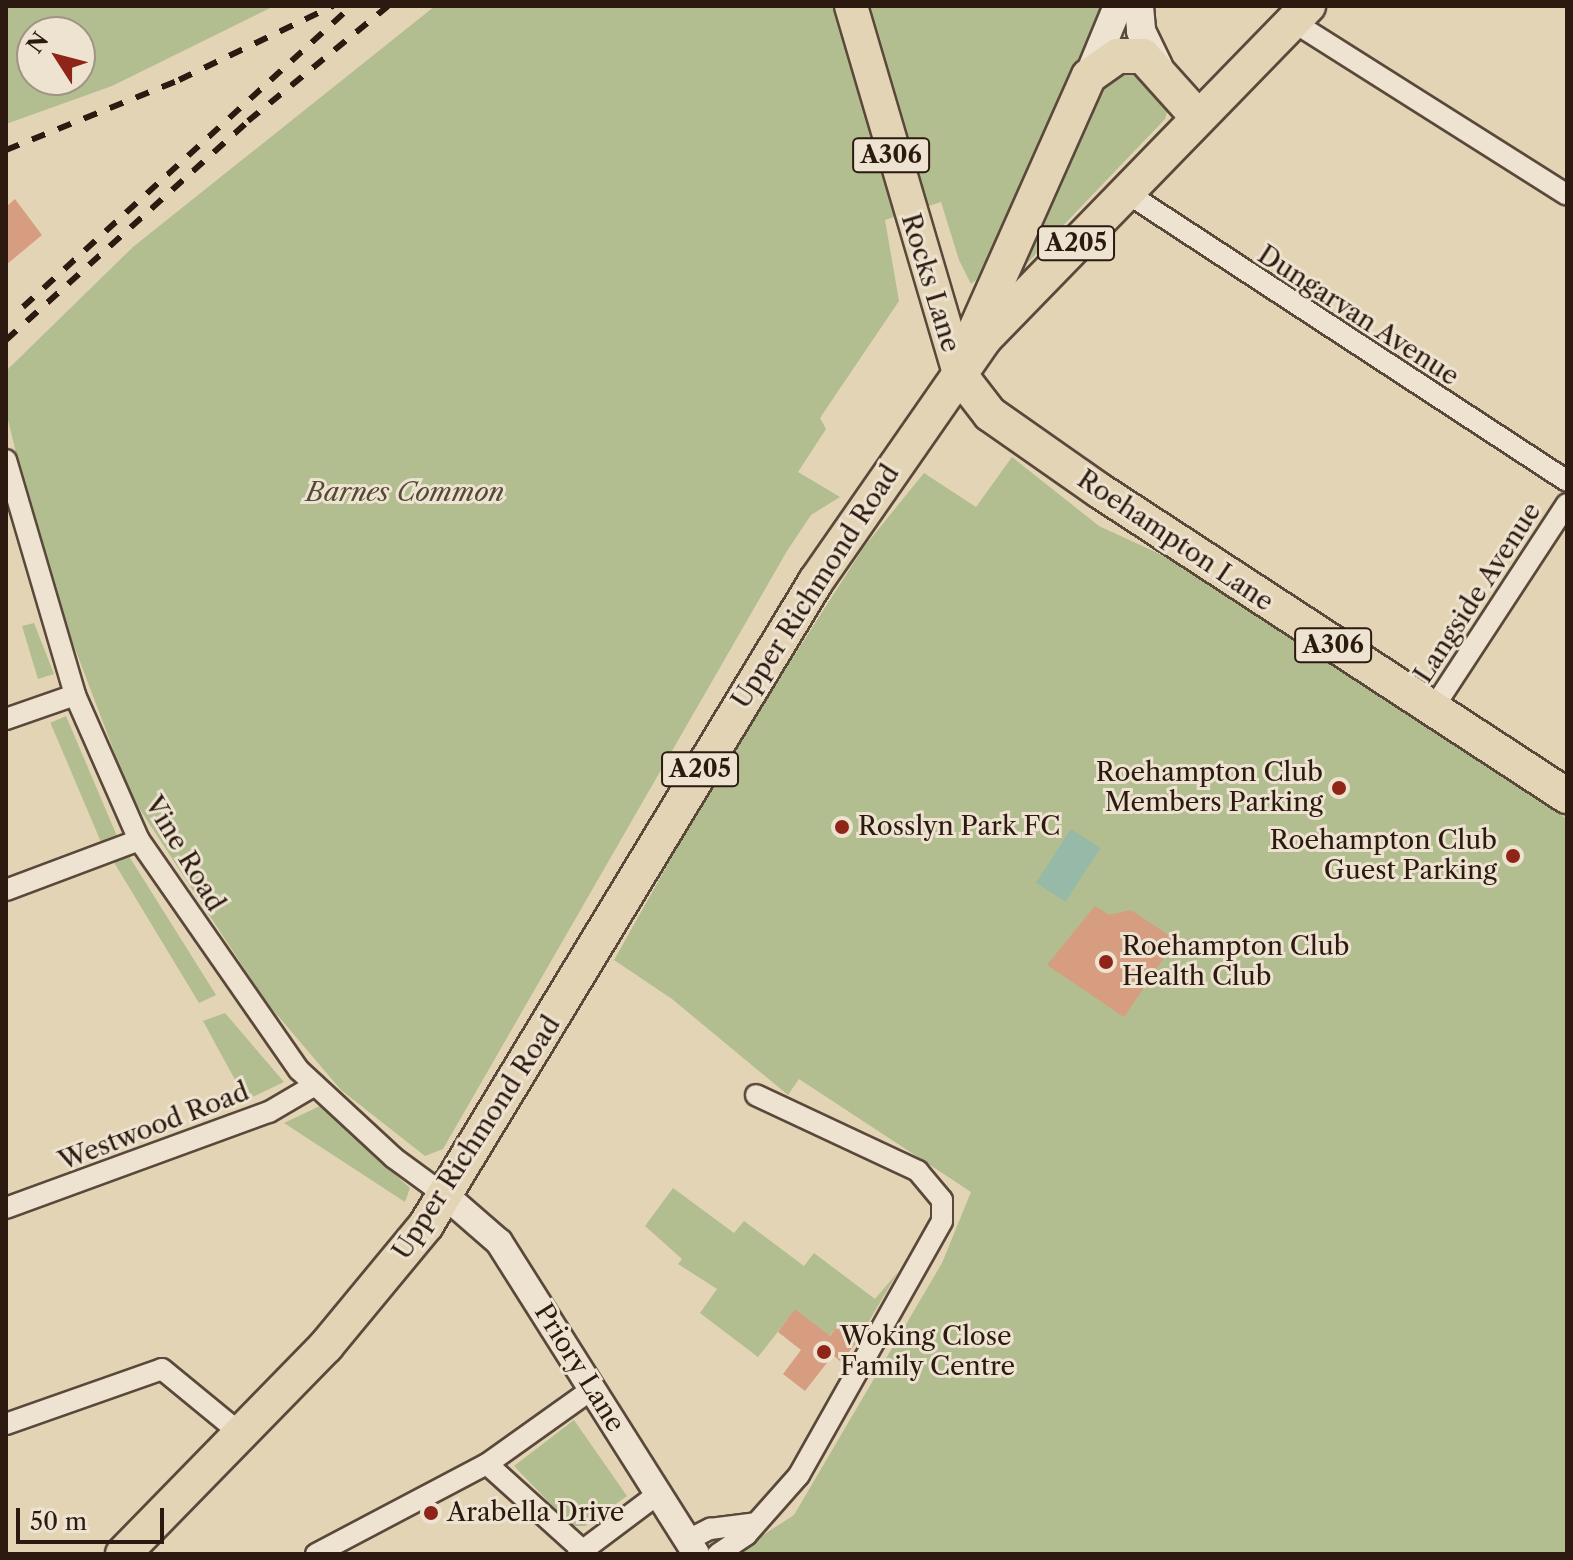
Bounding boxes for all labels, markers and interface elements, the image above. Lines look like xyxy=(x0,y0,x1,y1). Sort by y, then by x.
north arrow xyxy=(16,16,96,96)
text: N xyxy=(21,27,54,58)
road number: A306 xyxy=(851,135,931,175)
street label: Rocks Lane xyxy=(894,210,966,356)
road number: A205 xyxy=(1036,223,1116,263)
street label: Dungarvan Avenue xyxy=(1251,239,1465,393)
street label: Upper Richmond Road xyxy=(726,459,906,715)
street label: Roehampton Lane xyxy=(1071,464,1279,618)
park label: Barnes Common xyxy=(306,477,504,509)
street label: Langside Avenue xyxy=(1408,497,1548,689)
road number: A306 xyxy=(1293,625,1373,665)
road number: A205 xyxy=(660,749,740,789)
place label: Roehampton Club Members Parking xyxy=(1096,757,1323,818)
marker: Roehampton Club Members Parking xyxy=(1330,779,1348,797)
street label: Vine Road xyxy=(137,791,231,917)
place label: Rosslyn Park FC xyxy=(858,811,1061,843)
marker: Rosslyn Park FC xyxy=(833,818,851,836)
place label: Roehampton Club Guest Parking xyxy=(1270,825,1497,886)
marker: Roehampton Club Guest Parking xyxy=(1504,847,1522,865)
place label: Roehampton Club Health Club xyxy=(1122,931,1349,992)
marker: Roehampton Club Health Club xyxy=(1097,953,1115,971)
street label: Upper Richmond Road xyxy=(387,1010,567,1266)
street label: Westwood Road xyxy=(55,1076,253,1178)
street label: Priory Lane xyxy=(527,1298,631,1438)
place label: Woking Close Family Centre xyxy=(840,1321,1016,1382)
marker: Woking Close Family Centre xyxy=(815,1343,833,1361)
scale bar xyxy=(20,1492,168,1542)
place label: Arabella Drive xyxy=(447,1497,625,1529)
marker: Arabella Drive xyxy=(422,1504,440,1522)
text: 50 m xyxy=(30,1507,87,1536)

